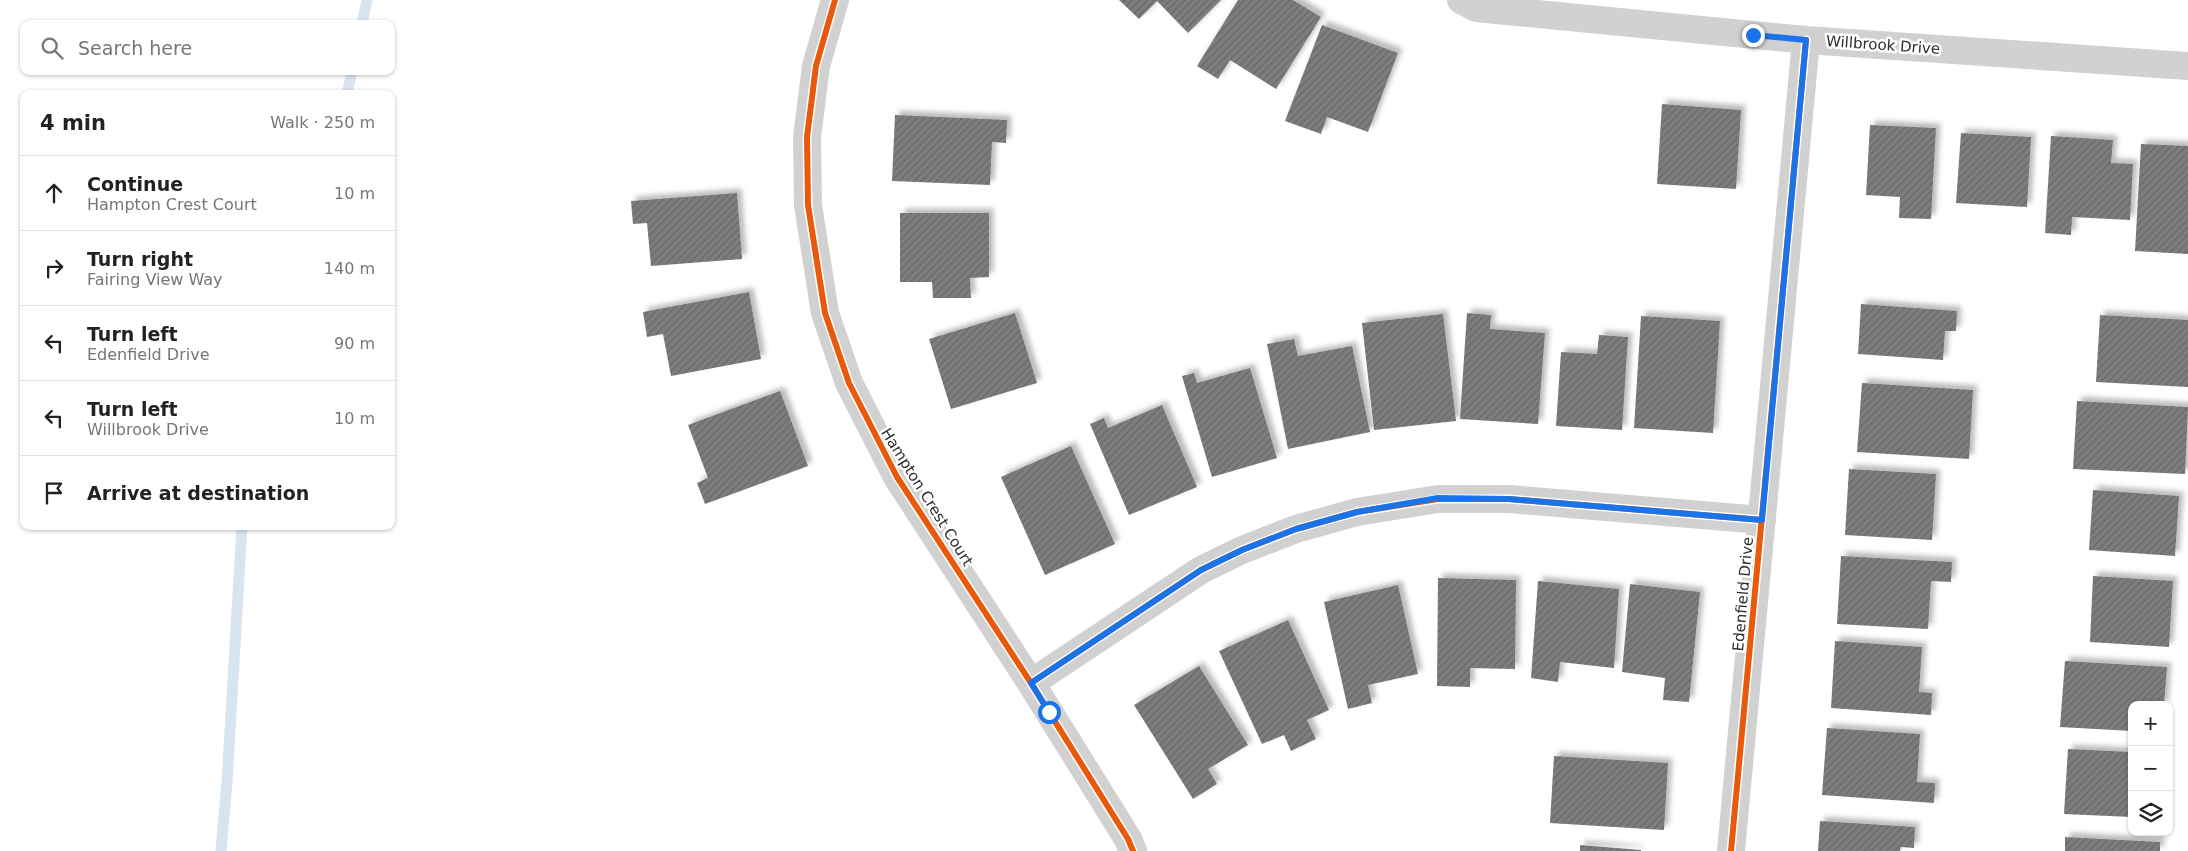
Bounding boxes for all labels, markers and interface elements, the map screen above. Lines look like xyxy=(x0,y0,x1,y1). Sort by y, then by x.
search box xyxy=(20,20,395,75)
route end xyxy=(1742,24,1765,47)
street label: Willbrook Drive xyxy=(1825,32,1941,58)
icon: search xyxy=(38,34,66,62)
text: Search here xyxy=(78,37,192,59)
text: 4 min xyxy=(40,111,106,135)
text: Walk · 250 m xyxy=(270,113,375,132)
text: Continue xyxy=(87,173,183,195)
icon: ahead xyxy=(40,179,68,207)
text: 10 m xyxy=(334,184,375,203)
text: Hampton Crest Court xyxy=(87,195,257,214)
text: Turn right xyxy=(87,248,193,270)
icon: right xyxy=(40,254,68,282)
text: 140 m xyxy=(324,259,375,278)
text: Fairing View Way xyxy=(87,270,223,289)
text: Turn left xyxy=(87,323,178,345)
icon: left xyxy=(40,329,68,357)
text: 90 m xyxy=(334,334,375,353)
text: Edenfield Drive xyxy=(87,345,210,364)
text: Turn left xyxy=(87,398,178,420)
icon: left xyxy=(40,404,68,432)
text: 10 m xyxy=(334,409,375,428)
text: Willbrook Drive xyxy=(87,420,209,439)
street label: Hampton Crest Court xyxy=(877,425,977,569)
icon: arrive xyxy=(40,479,68,507)
text: Arrive at destination xyxy=(87,482,309,504)
street label: Edenfield Drive xyxy=(1729,536,1757,652)
route start xyxy=(1038,701,1061,724)
map controls xyxy=(2128,701,2173,836)
button: + xyxy=(2128,701,2173,746)
button: − xyxy=(2128,746,2173,791)
button: layers xyxy=(2128,791,2173,836)

